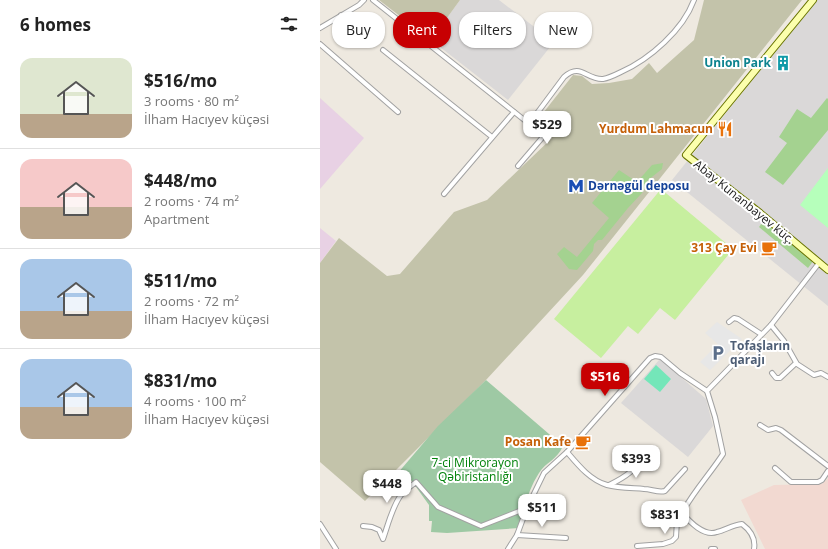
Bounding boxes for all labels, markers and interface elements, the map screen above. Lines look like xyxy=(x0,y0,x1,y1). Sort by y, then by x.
chip: Buy xyxy=(332,12,385,48)
chip: Rent xyxy=(393,12,451,48)
chip: Filters xyxy=(459,12,526,48)
chip: New xyxy=(534,12,592,48)
text: 6 homes xyxy=(20,13,91,36)
icon: filters xyxy=(278,13,300,35)
place label: Union Park xyxy=(704,54,772,71)
building icon: Union Park xyxy=(774,54,792,72)
text: $516/mo xyxy=(144,69,217,92)
icon: home xyxy=(52,74,100,122)
text: 3 rooms · 80 m² xyxy=(144,92,239,110)
text: İlham Hacıyev küçəsi xyxy=(144,110,269,128)
pin: $529 xyxy=(523,111,571,145)
text: $529 xyxy=(532,115,562,133)
place label: Yurdum Lahmacun xyxy=(599,120,713,137)
restaurant icon: Yurdum Lahmacun xyxy=(716,120,734,138)
street label: Abay Kunanbayev küç. xyxy=(690,156,798,248)
text: $448/mo xyxy=(144,169,217,192)
icon: home xyxy=(52,175,100,223)
metro station icon: Dərnəgül deposu xyxy=(567,177,585,195)
place label: Dərnəgül deposu xyxy=(588,177,689,194)
text: 2 rooms · 74 m² xyxy=(144,192,239,210)
text: Apartment xyxy=(144,210,209,228)
place label: 313 Çay Evi xyxy=(691,239,757,256)
cafe icon: 313 Çay Evi xyxy=(760,239,778,257)
text: $511/mo xyxy=(144,269,217,292)
icon: home xyxy=(52,275,100,323)
text: 2 rooms · 72 m² xyxy=(144,292,239,310)
text: İlham Hacıyev küçəsi xyxy=(144,310,269,328)
place label: Tofaşların qarajı xyxy=(730,337,790,368)
parking icon: Tofaşların qarajı xyxy=(709,344,727,362)
pin: $516 xyxy=(581,363,629,397)
text: $516 xyxy=(590,367,620,385)
text: $831/mo xyxy=(144,369,217,392)
icon: home xyxy=(52,375,100,423)
text: 4 rooms · 100 m² xyxy=(144,392,246,410)
text: İlham Hacıyev küçəsi xyxy=(144,410,269,428)
place label: Posan Kafe xyxy=(505,433,571,450)
cafe icon: Posan Kafe xyxy=(574,433,592,451)
pin: $393 xyxy=(612,445,660,479)
text: $393 xyxy=(621,449,651,467)
park label: 7-ci Mikrorayon Qəbiristanlığı xyxy=(431,454,519,485)
pin: $448 xyxy=(363,470,411,504)
text: $448 xyxy=(372,474,402,492)
pin: $511 xyxy=(518,494,566,528)
text: $511 xyxy=(527,498,557,516)
pin: $831 xyxy=(641,501,689,535)
text: $831 xyxy=(650,505,680,523)

